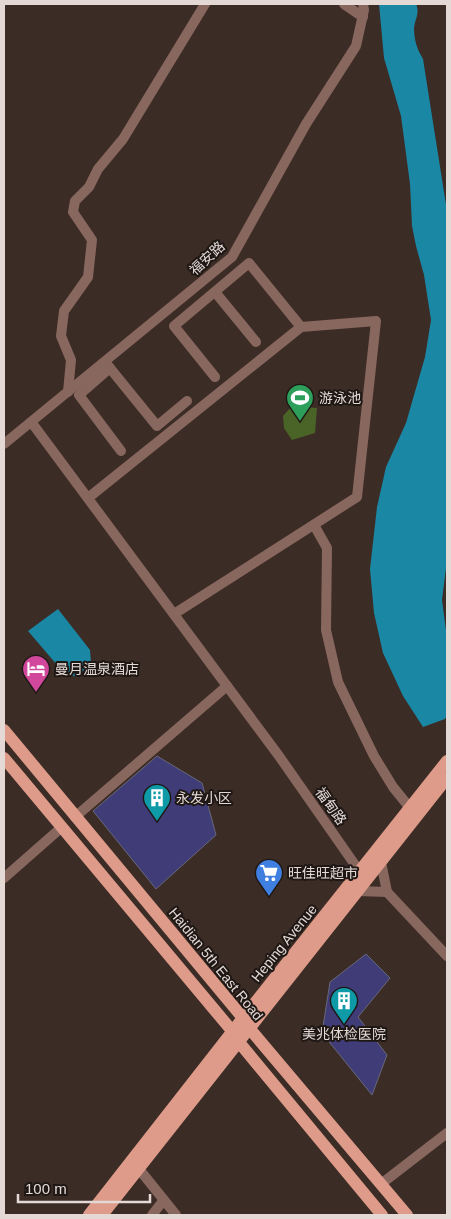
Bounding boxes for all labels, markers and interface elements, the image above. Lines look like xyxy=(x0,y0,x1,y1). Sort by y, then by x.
street label: 福安路 xyxy=(186,238,228,278)
sports icon: 游泳池 xyxy=(285,383,315,422)
place label: 游泳池 xyxy=(319,390,361,406)
hotel icon: 曼月温泉酒店 xyxy=(21,654,51,693)
place label: 曼月温泉酒店 xyxy=(55,661,139,677)
building icon: 永发小区 xyxy=(142,783,172,822)
street label: 福甸路 xyxy=(312,784,350,828)
place label: 永发小区 xyxy=(176,790,232,806)
supermarket icon: 旺佳旺超市 xyxy=(254,858,284,897)
place label: 旺佳旺超市 xyxy=(288,865,358,881)
street label: Heping Avenue xyxy=(248,901,320,985)
street label: Haidian 5th East Road xyxy=(166,905,266,1023)
building icon: 美兆体检医院 xyxy=(329,986,359,1025)
place label: 美兆体检医院 xyxy=(302,1026,386,1042)
scale bar xyxy=(18,1172,150,1204)
text: 100 m xyxy=(25,1180,67,1197)

